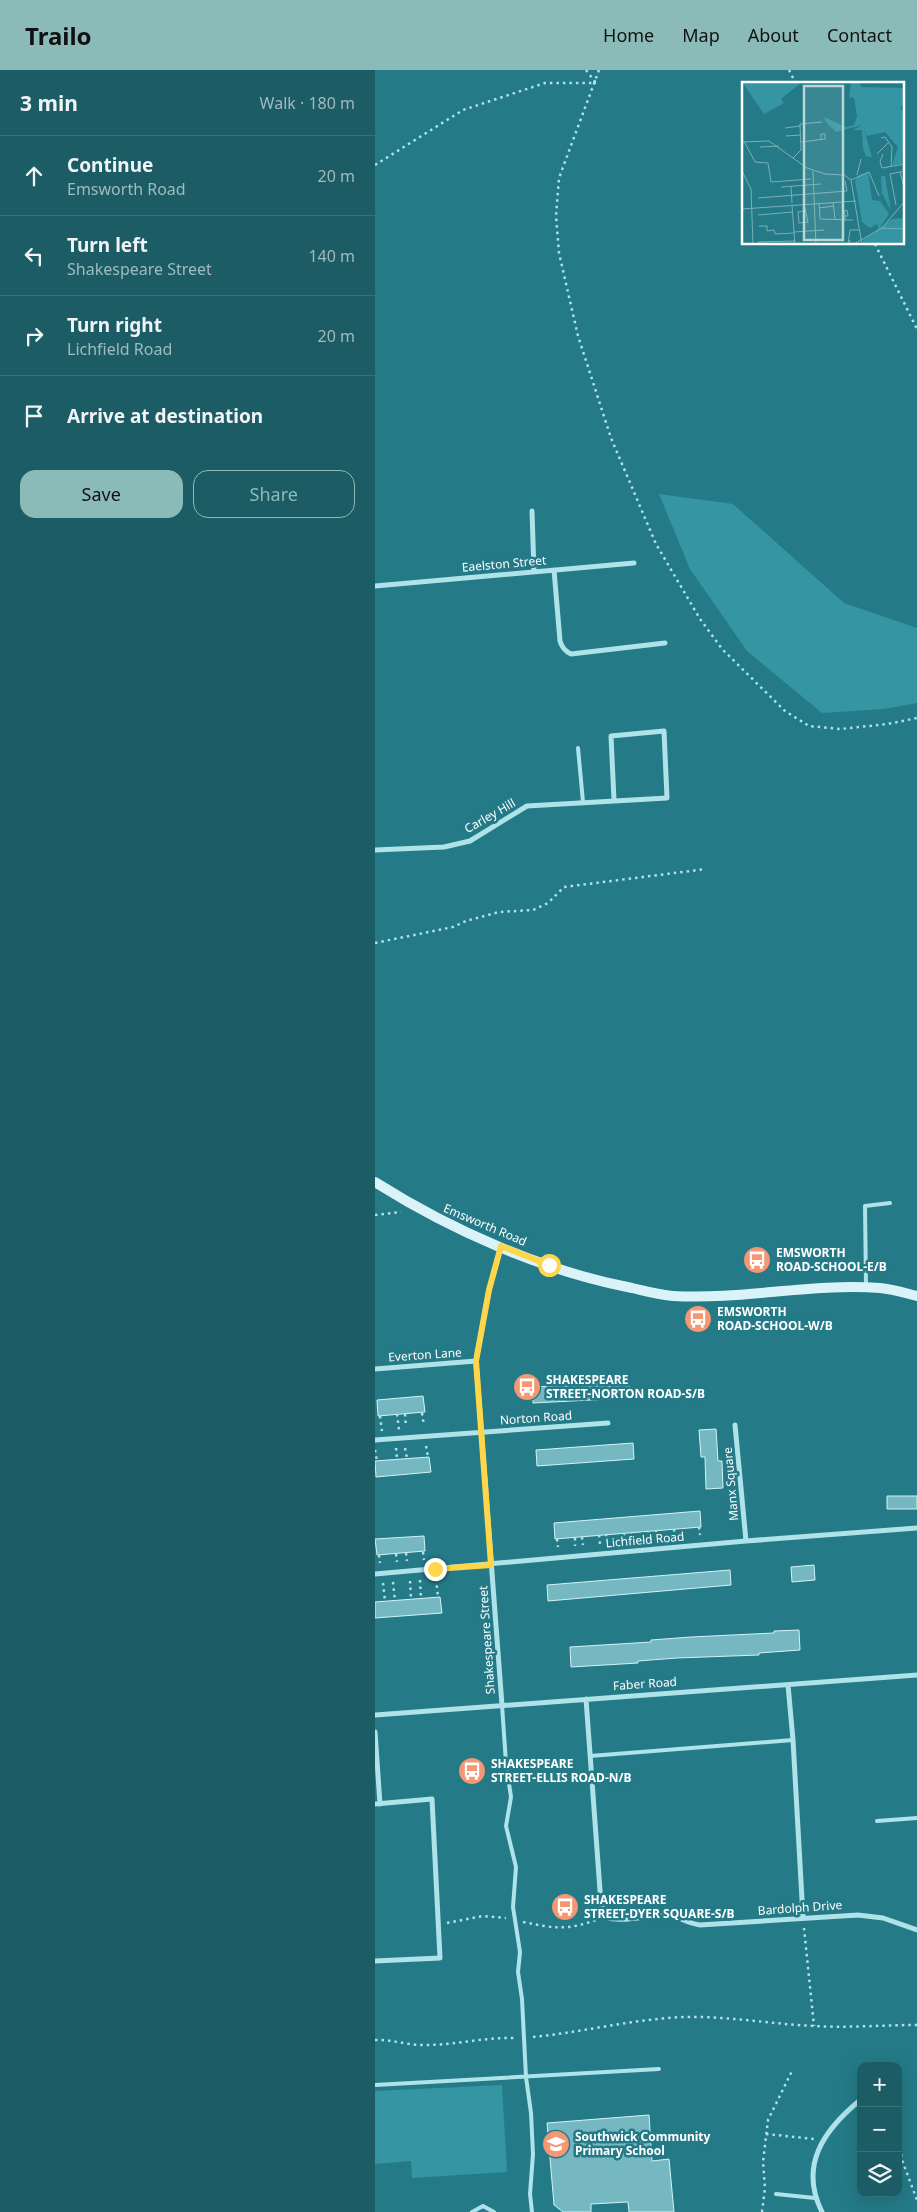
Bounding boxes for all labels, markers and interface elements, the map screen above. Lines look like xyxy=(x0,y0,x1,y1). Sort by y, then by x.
text: Trailo xyxy=(25,19,92,52)
text: Home xyxy=(603,23,654,47)
text: Map xyxy=(682,23,720,47)
text: About xyxy=(748,23,799,47)
text: Contact xyxy=(827,23,892,47)
inset map xyxy=(742,82,905,245)
text: 3 min xyxy=(20,89,78,117)
text: Walk · 180 m xyxy=(260,92,355,114)
text: Continue xyxy=(67,152,153,178)
icon: ahead xyxy=(20,162,48,190)
text: 20 m xyxy=(318,165,355,187)
text: Emsworth Road xyxy=(67,178,186,200)
text: Turn left xyxy=(67,232,148,258)
icon: left xyxy=(20,242,48,270)
text: 140 m xyxy=(308,245,355,267)
text: Shakespeare Street xyxy=(67,258,212,280)
text: Turn right xyxy=(67,312,162,338)
icon: right xyxy=(20,322,48,350)
text: 20 m xyxy=(318,325,355,347)
text: Lichfield Road xyxy=(67,338,172,360)
icon: arrive xyxy=(20,402,48,430)
text: Arrive at destination xyxy=(67,403,263,429)
button: Save xyxy=(20,470,183,518)
button: Share xyxy=(193,470,355,518)
street label: Eaelston Street xyxy=(461,551,548,576)
street label: Carley Hill xyxy=(461,794,518,837)
street label: Emsworth Road xyxy=(441,1199,529,1250)
place label: EMSWORTH ROAD-SCHOOL-E/B xyxy=(776,1244,887,1275)
bus stop icon: EMSWORTH ROAD-SCHOOL-E/B xyxy=(742,1245,772,1275)
route start xyxy=(538,1254,561,1277)
place label: EMSWORTH ROAD-SCHOOL-W/B xyxy=(717,1303,833,1334)
bus stop icon: EMSWORTH ROAD-SCHOOL-W/B xyxy=(683,1304,713,1334)
street label: Everton Lane xyxy=(388,1343,463,1366)
place label: SHAKESPEARE STREET-NORTON ROAD-S/B xyxy=(546,1371,705,1402)
bus stop icon: SHAKESPEARE STREET-NORTON ROAD-S/B xyxy=(512,1372,542,1402)
street label: Norton Road xyxy=(499,1406,573,1429)
street label: Manx Square xyxy=(719,1446,742,1522)
street label: Lichfield Road xyxy=(605,1528,685,1551)
route end xyxy=(424,1558,447,1581)
street label: Shakespeare Street xyxy=(474,1585,499,1695)
street label: Faber Road xyxy=(612,1673,677,1694)
place label: SHAKESPEARE STREET-ELLIS ROAD-N/B xyxy=(491,1755,631,1786)
bus stop icon: SHAKESPEARE STREET-ELLIS ROAD-N/B xyxy=(457,1756,487,1786)
place label: SHAKESPEARE STREET-DYER SQUARE-S/B xyxy=(584,1891,734,1922)
bus stop icon: SHAKESPEARE STREET-DYER SQUARE-S/B xyxy=(550,1892,580,1922)
street label: Bardolph Drive xyxy=(757,1896,843,1919)
map controls xyxy=(857,2062,902,2197)
button: + xyxy=(857,2062,902,2107)
button: − xyxy=(857,2107,902,2152)
place label: Southwick Community Primary School xyxy=(575,2128,711,2159)
school or university icon: Southwick Community Primary School xyxy=(541,2129,571,2159)
button: layers xyxy=(857,2152,902,2197)

